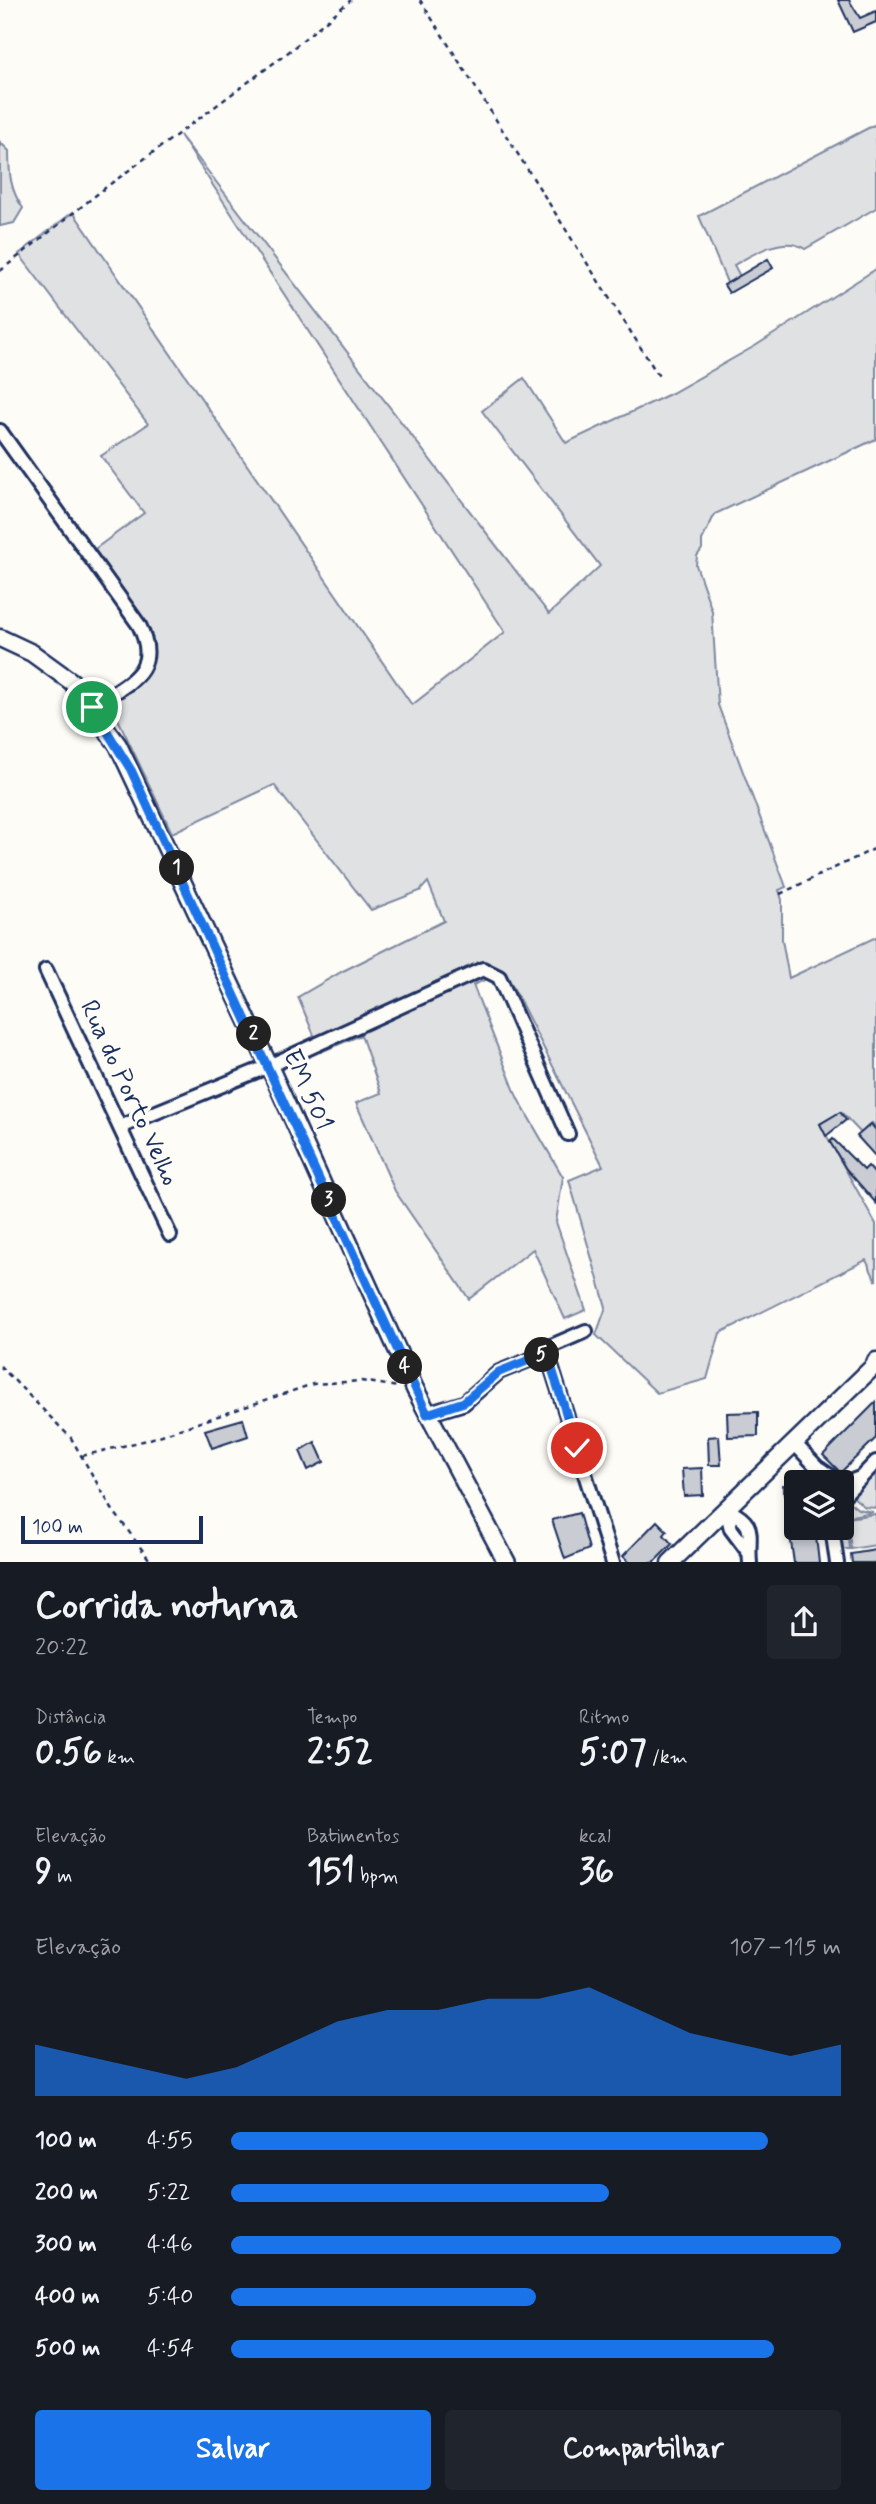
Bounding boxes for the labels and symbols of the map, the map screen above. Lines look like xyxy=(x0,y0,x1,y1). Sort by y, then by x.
pin xyxy=(62,677,122,737)
pin: 1 xyxy=(160,850,194,886)
street label: Rua do Porto Velho xyxy=(71,995,187,1191)
pin: 2 xyxy=(236,1016,272,1052)
street label: EM 501 xyxy=(274,1044,340,1136)
pin: 3 xyxy=(312,1182,346,1218)
pin: 5 xyxy=(524,1338,560,1372)
pin: 4 xyxy=(388,1350,422,1384)
pin xyxy=(547,1418,607,1478)
scale bar xyxy=(21,1514,203,1545)

